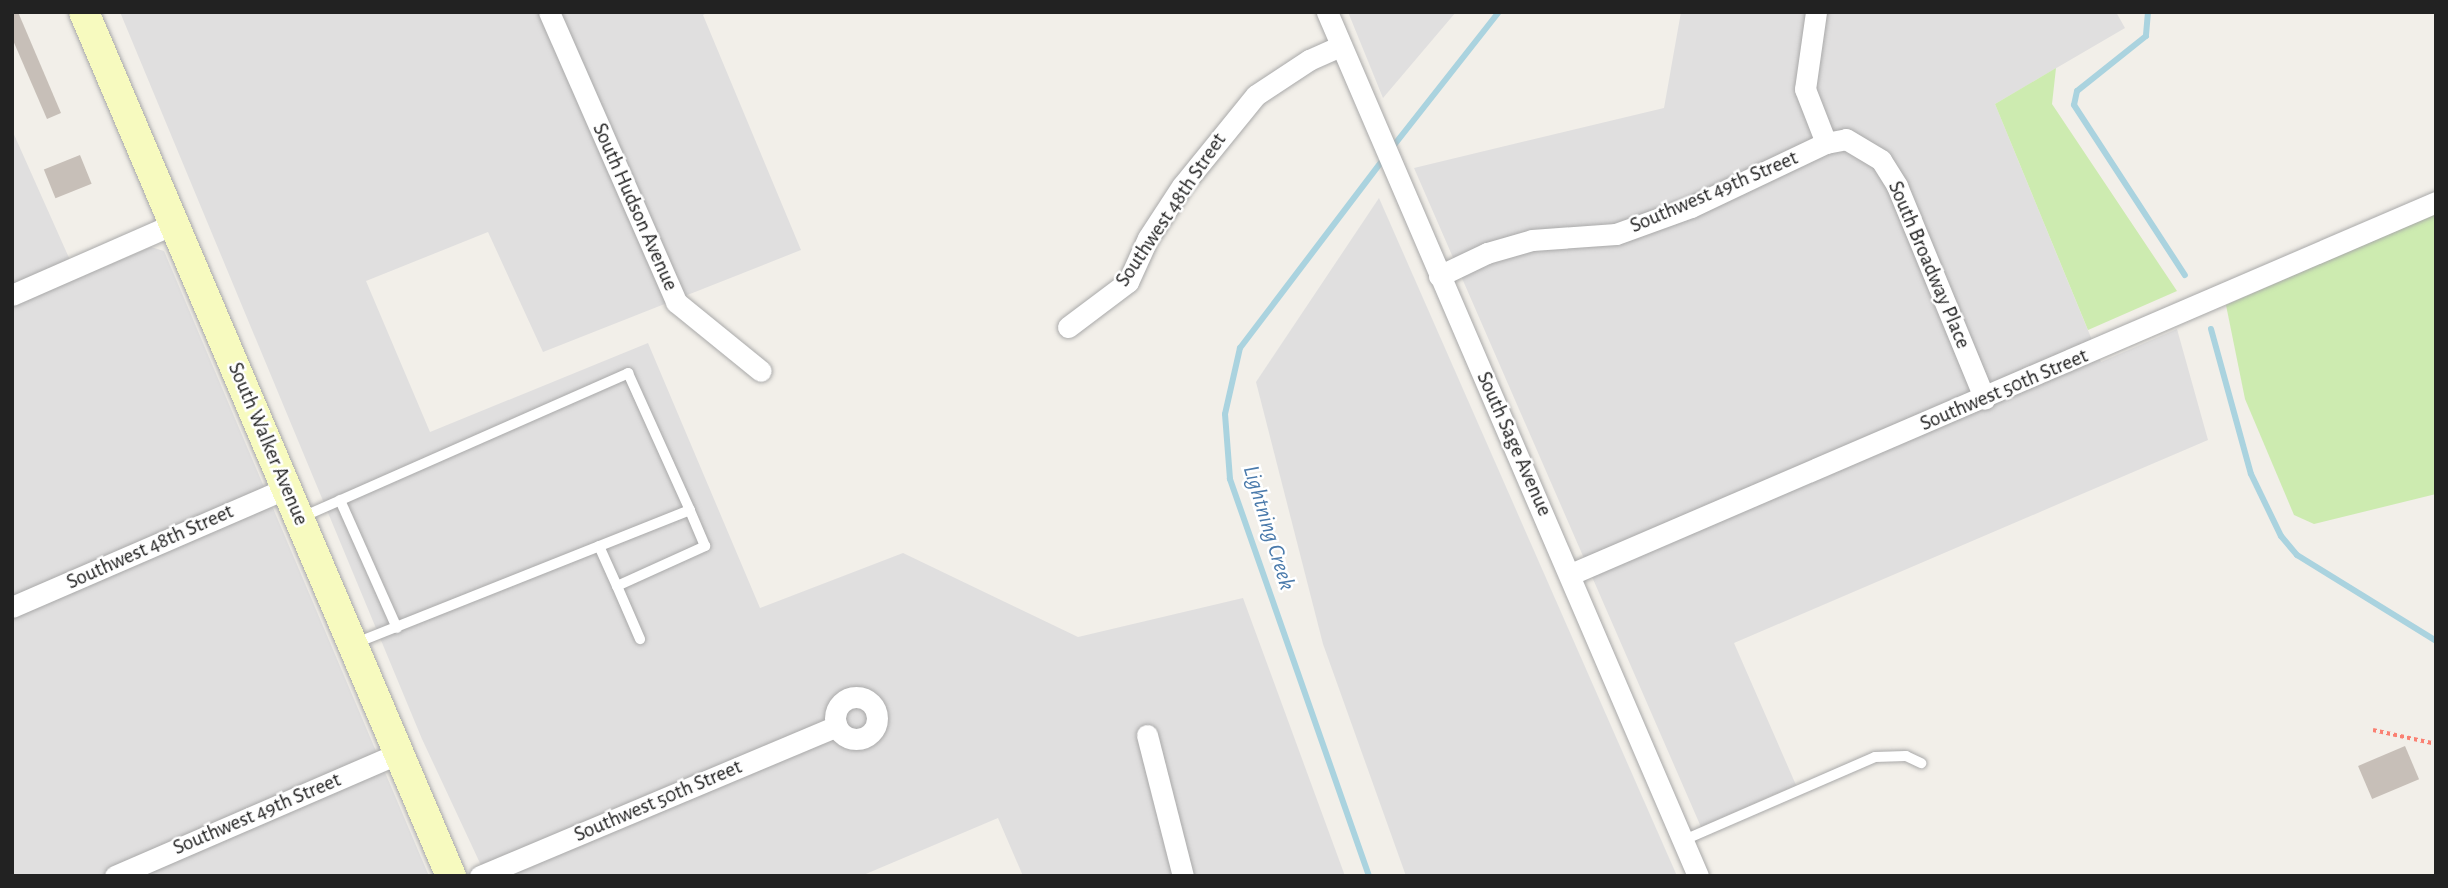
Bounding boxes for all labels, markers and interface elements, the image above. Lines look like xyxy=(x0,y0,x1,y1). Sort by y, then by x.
street label: South Hudson Avenue xyxy=(587,119,683,295)
street label: Southwest 48th Street xyxy=(1110,128,1232,292)
street label: Southwest 49th Street xyxy=(1626,145,1802,239)
street label: South Broadway Place xyxy=(1882,177,1976,353)
street label: Southwest 50th Street xyxy=(1916,343,2092,437)
street label: South Walker Avenue xyxy=(222,359,314,529)
street label: South Sage Avenue xyxy=(1471,368,1557,520)
water label: Lightning Creek xyxy=(1236,462,1300,594)
street label: Southwest 48th Street xyxy=(63,499,237,595)
street label: Southwest 50th Street xyxy=(570,754,746,848)
street label: Southwest 49th Street xyxy=(169,767,345,861)

